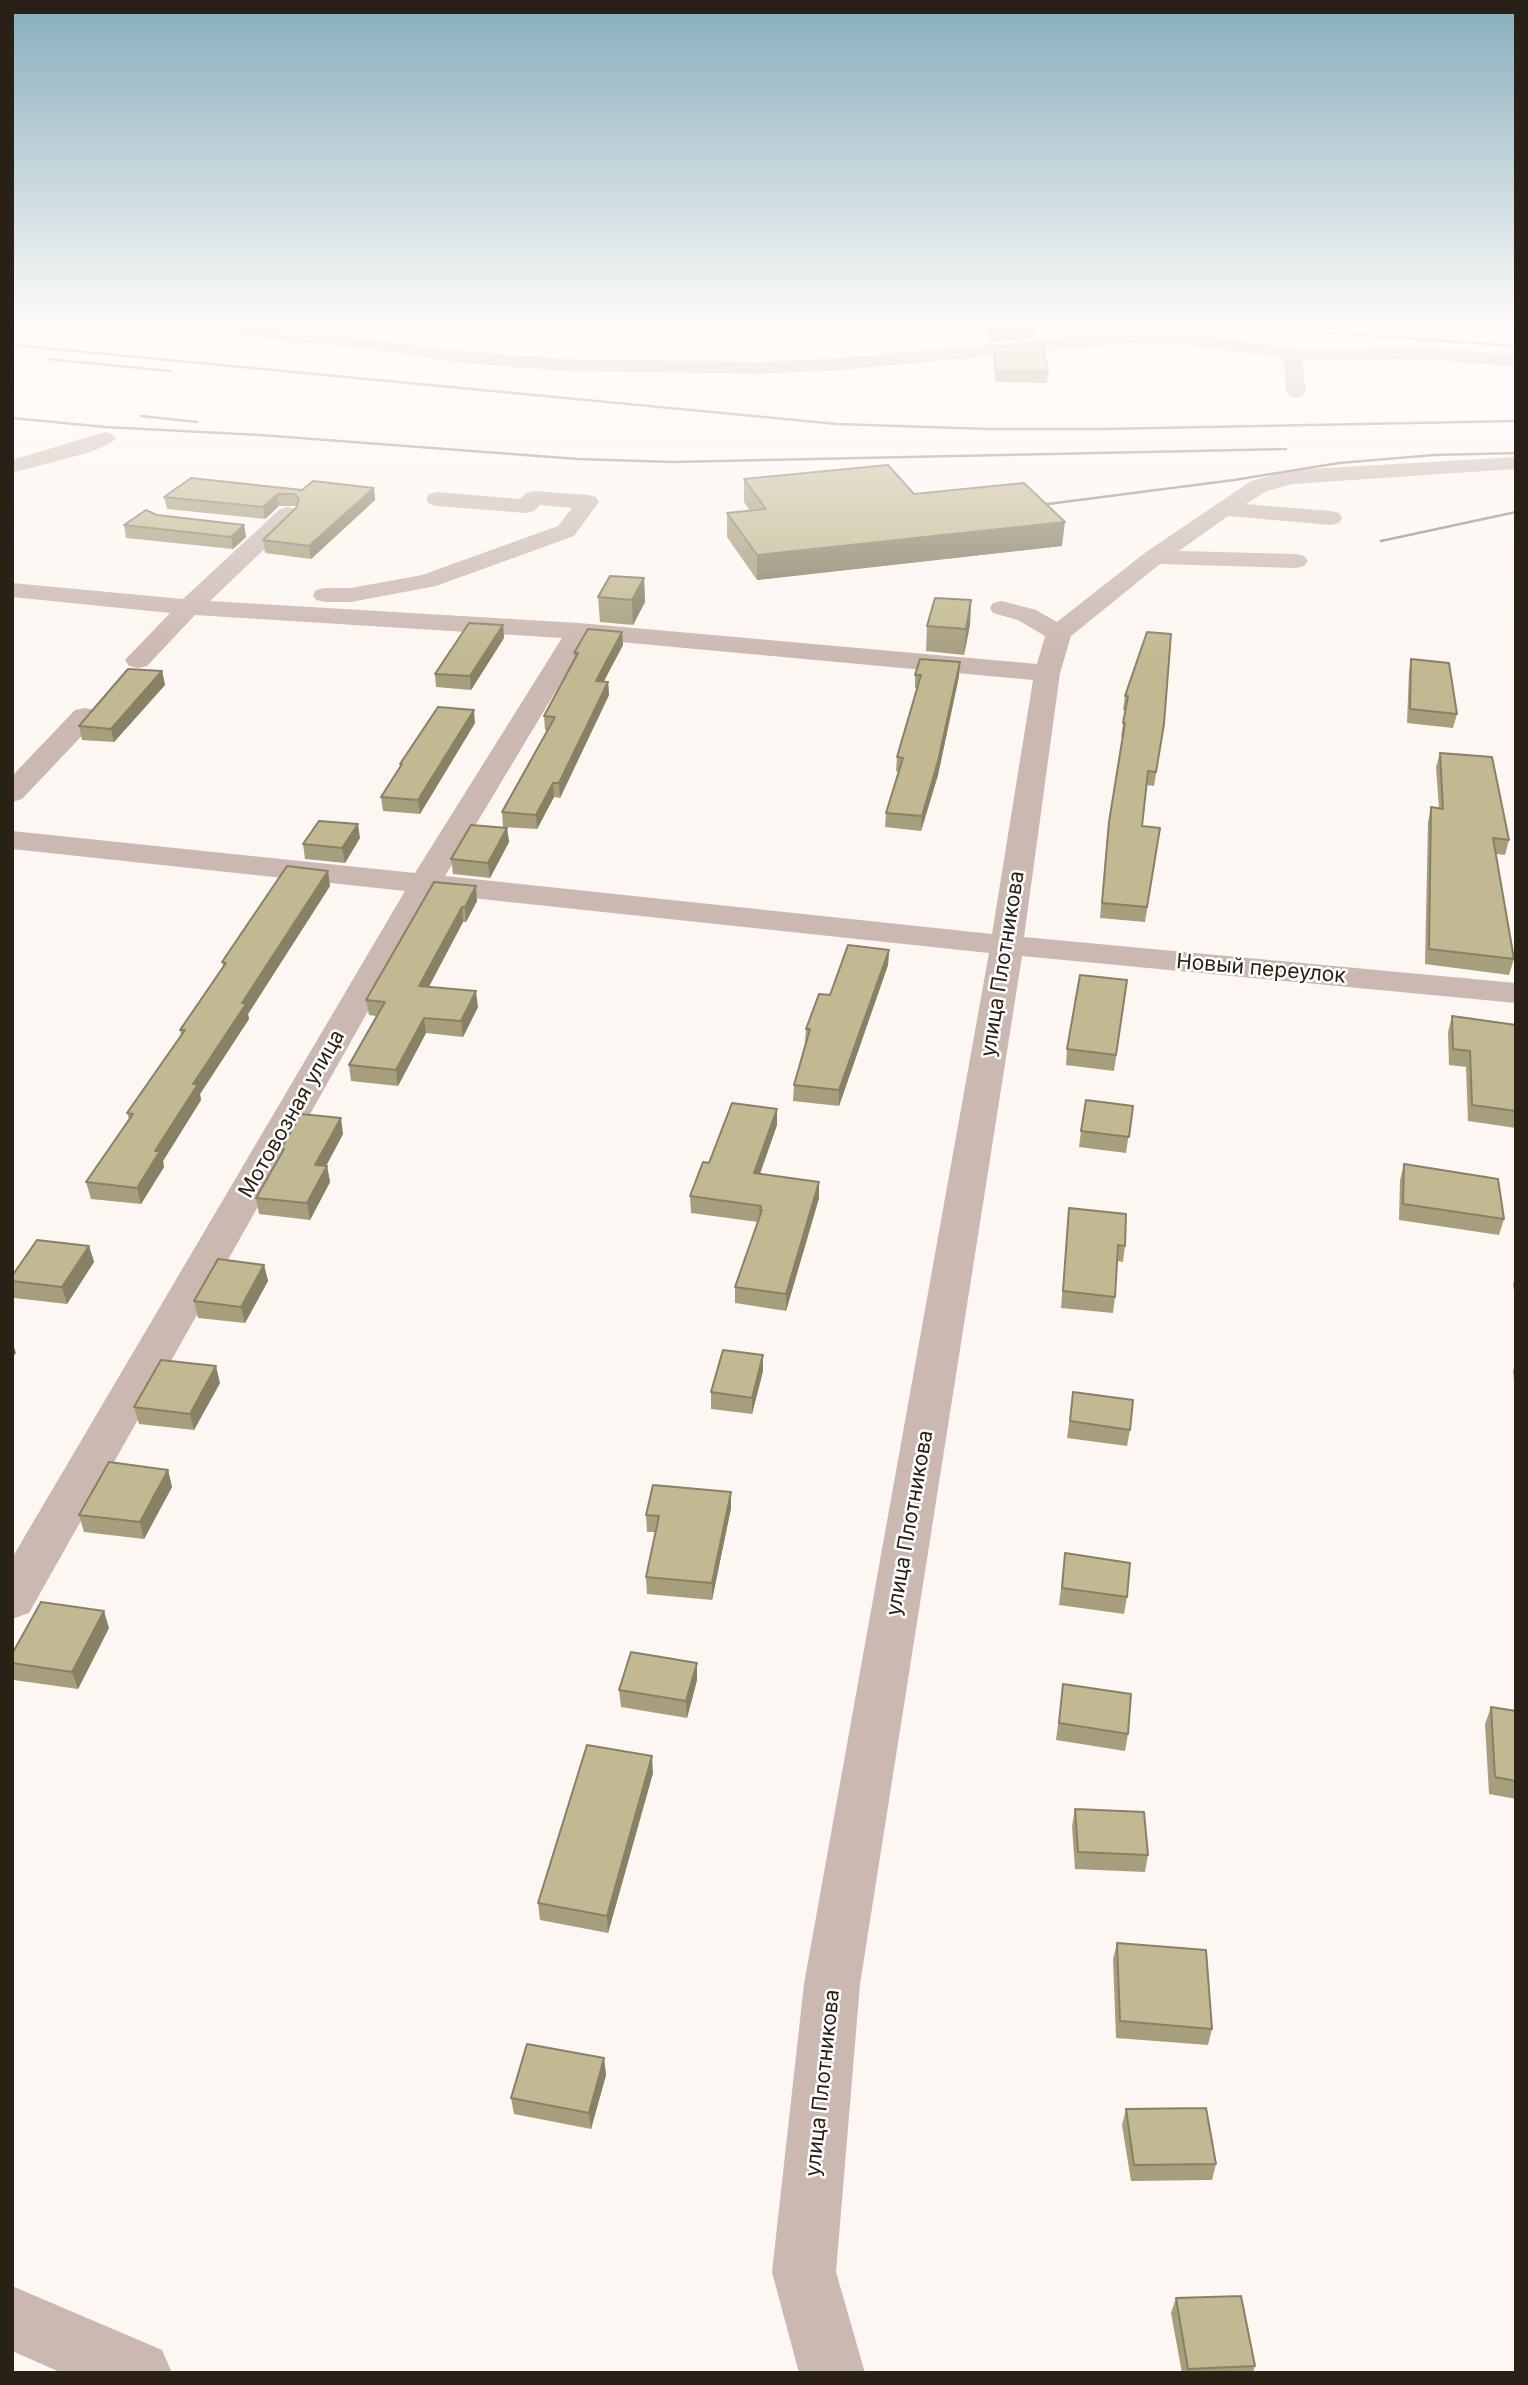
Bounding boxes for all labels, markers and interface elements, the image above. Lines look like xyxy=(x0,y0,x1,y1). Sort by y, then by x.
street label: улица Плотникова xyxy=(976,869,1030,1059)
street label: Новый переулок xyxy=(1175,949,1347,989)
street label: Мотовозная улица xyxy=(234,1025,350,1203)
street label: улица Плотникова xyxy=(881,1428,939,1618)
street label: улица Плотникова xyxy=(801,1988,845,2178)

